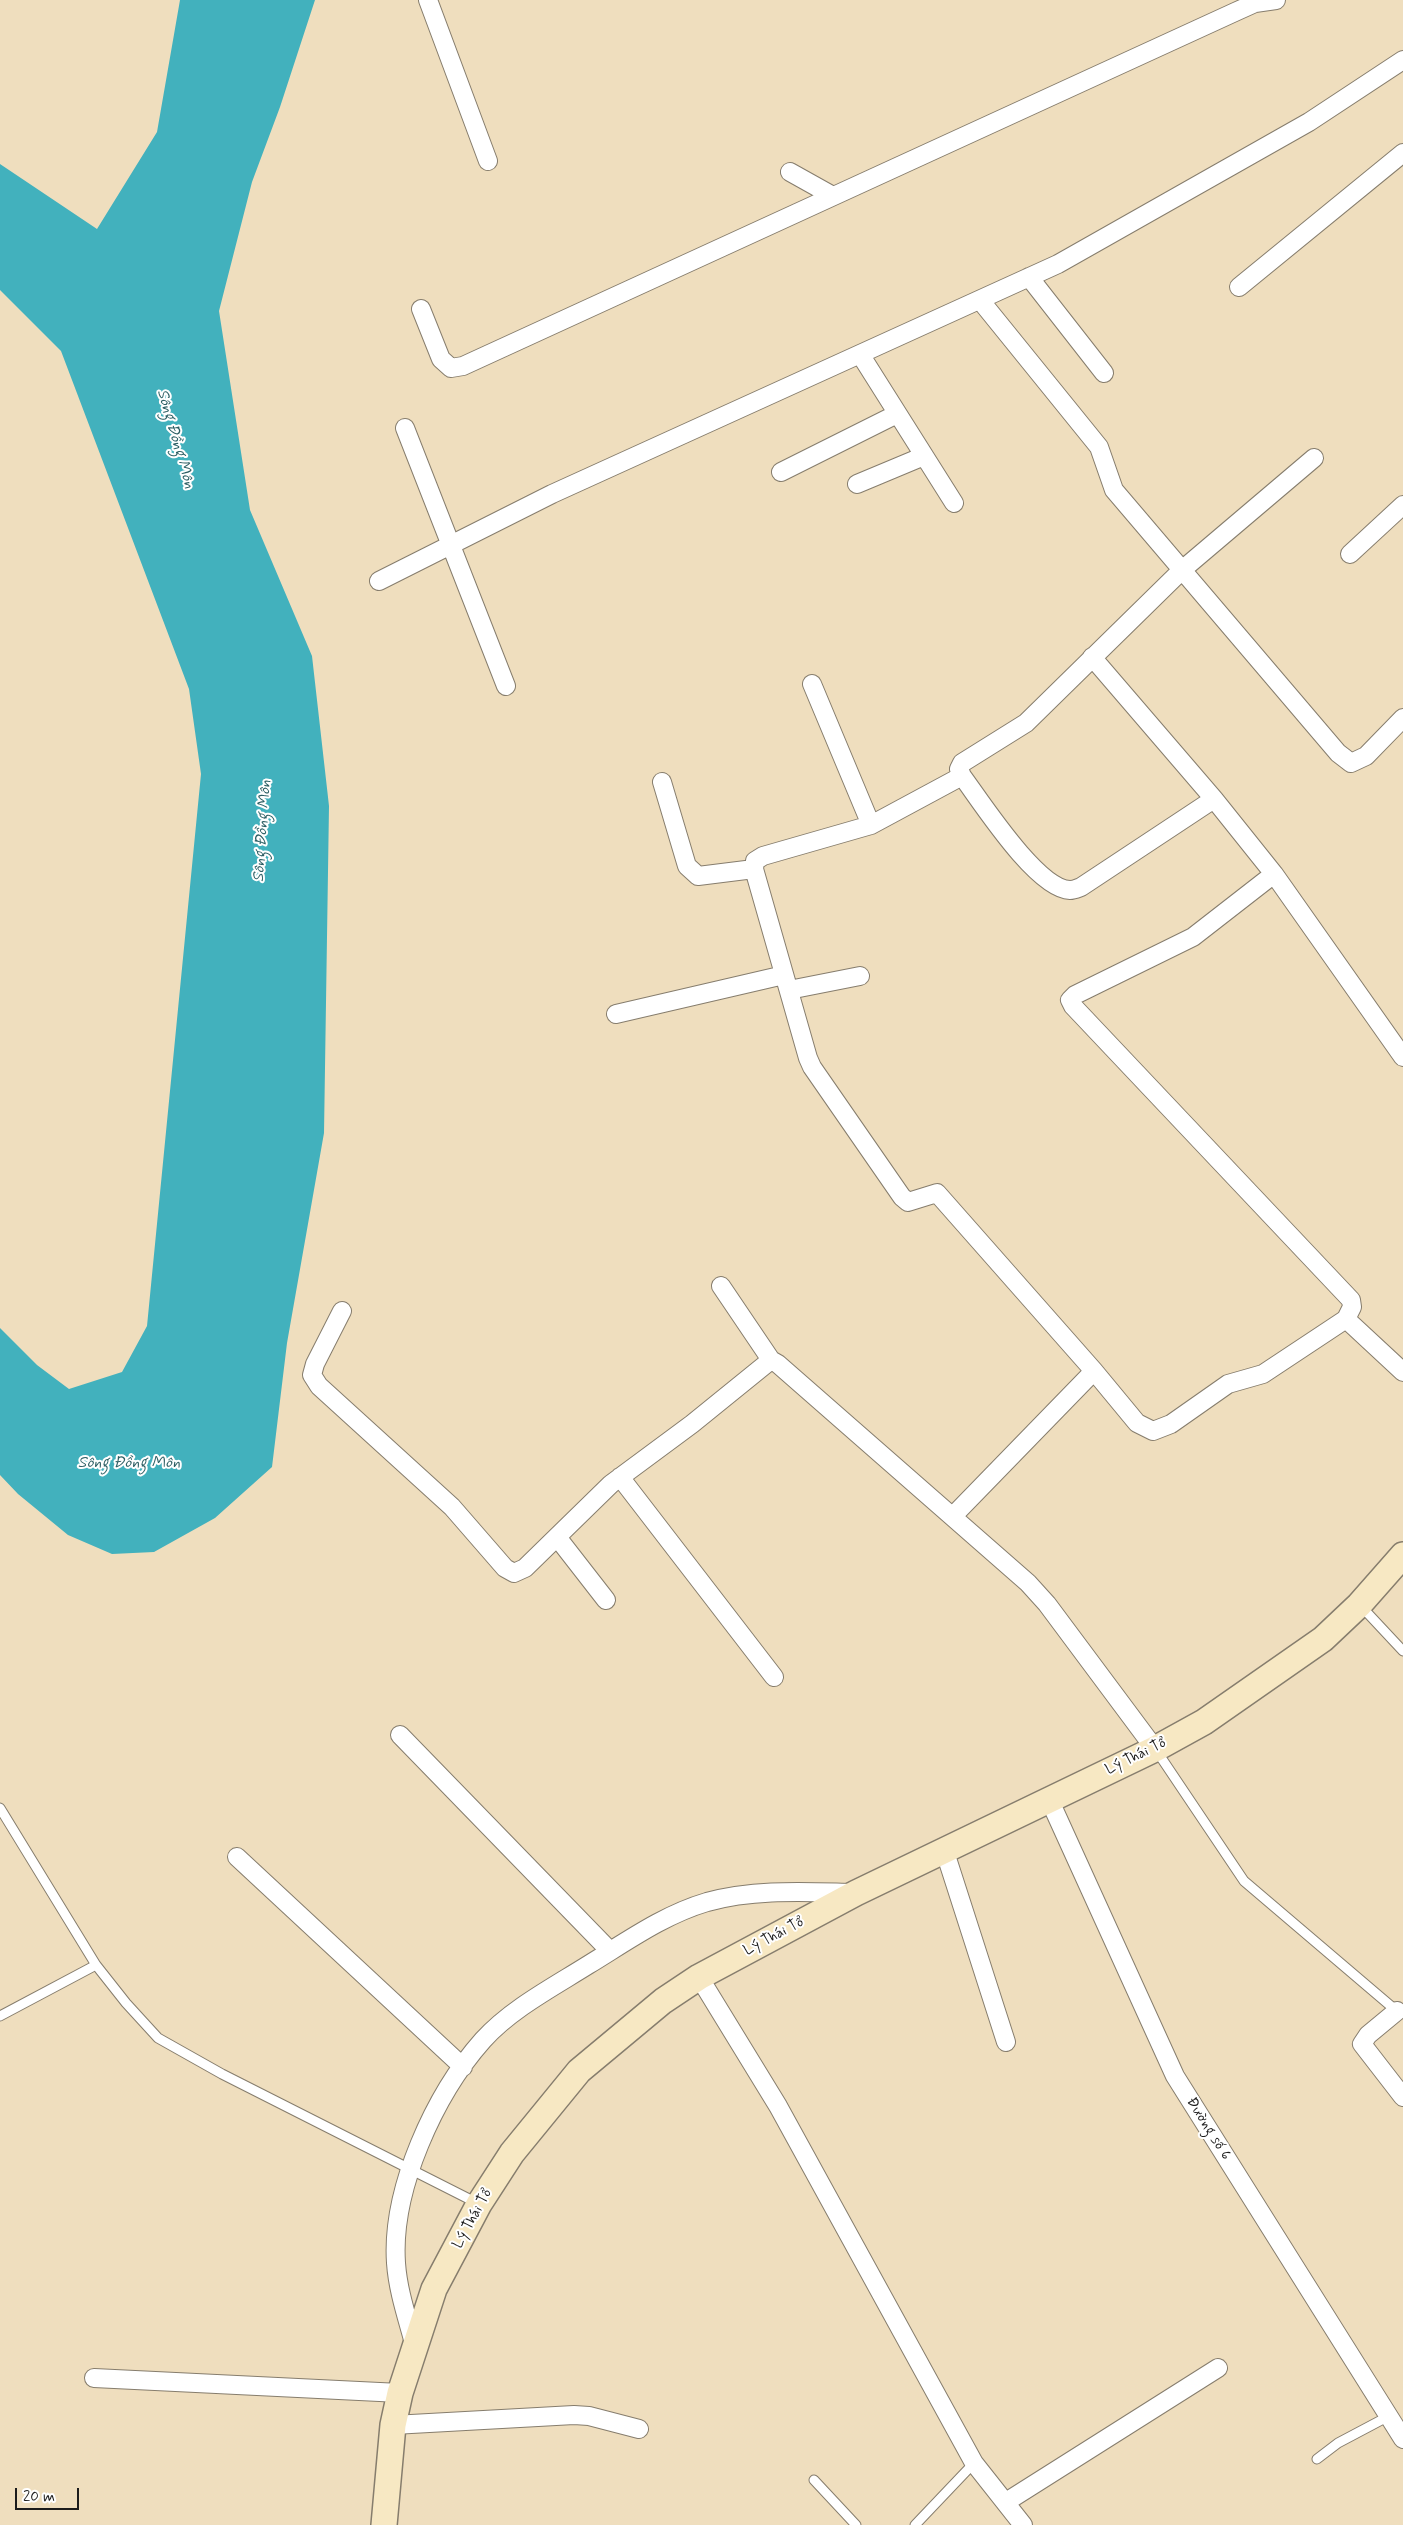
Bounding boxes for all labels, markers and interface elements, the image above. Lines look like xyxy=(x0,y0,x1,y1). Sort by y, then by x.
water label: Sông Đồng Môn xyxy=(152,387,198,491)
water label: Sông Đồng Môn xyxy=(250,779,276,883)
water label: Sông Đồng Môn xyxy=(78,1454,180,1474)
street label: Lý Thái Tổ xyxy=(1103,1735,1169,1779)
street label: Lý Thái Tổ xyxy=(741,1914,807,1960)
street label: Đường số 6 xyxy=(1182,2094,1234,2164)
street label: Lý Thái Tổ xyxy=(449,2186,497,2252)
scale bar xyxy=(18,2478,81,2510)
text: 20 m xyxy=(23,2487,55,2507)

